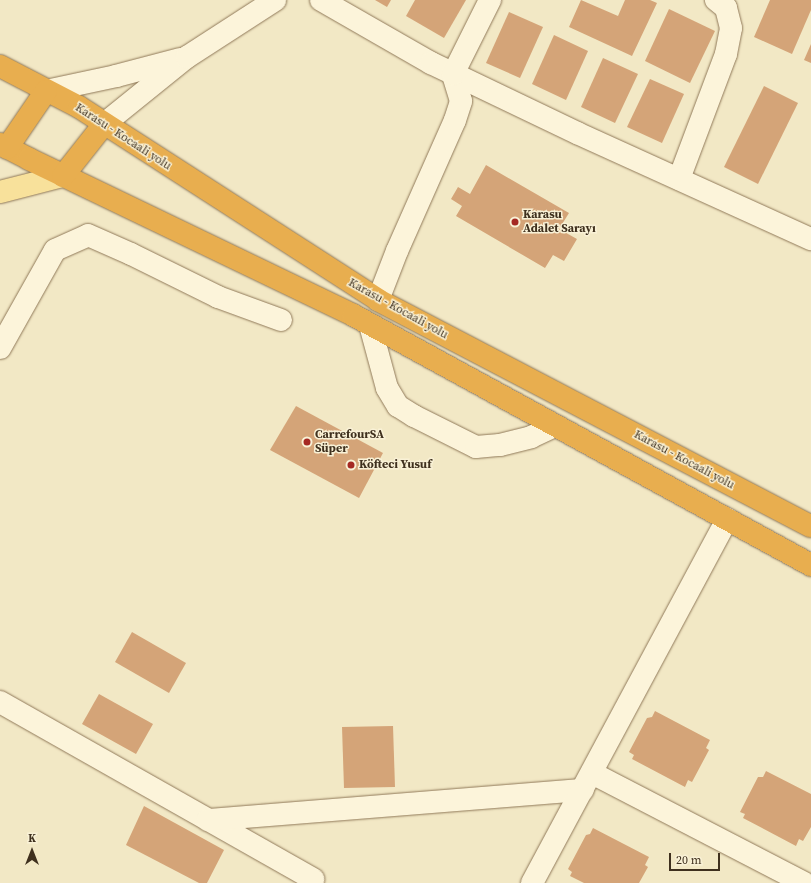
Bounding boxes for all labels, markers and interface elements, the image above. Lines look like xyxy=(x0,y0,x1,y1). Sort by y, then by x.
street label: Karasu - Kocaali yolu xyxy=(72,101,174,173)
place label: Karasu Adalet Sarayı xyxy=(523,208,596,236)
marker: Karasu Adalet Sarayı xyxy=(510,217,520,227)
street label: Karasu - Kocaali yolu xyxy=(346,276,450,342)
street label: Karasu - Kocaali yolu xyxy=(631,427,737,493)
place label: CarrefourSA Süper xyxy=(315,428,384,456)
marker: CarrefourSA Süper xyxy=(302,437,312,447)
place label: Köfteci Yusuf xyxy=(359,458,432,472)
marker: Köfteci Yusuf xyxy=(346,460,356,470)
north arrow xyxy=(12,831,52,871)
text: K xyxy=(28,831,36,846)
scale bar xyxy=(671,845,722,871)
text: 20 m xyxy=(676,852,702,868)

